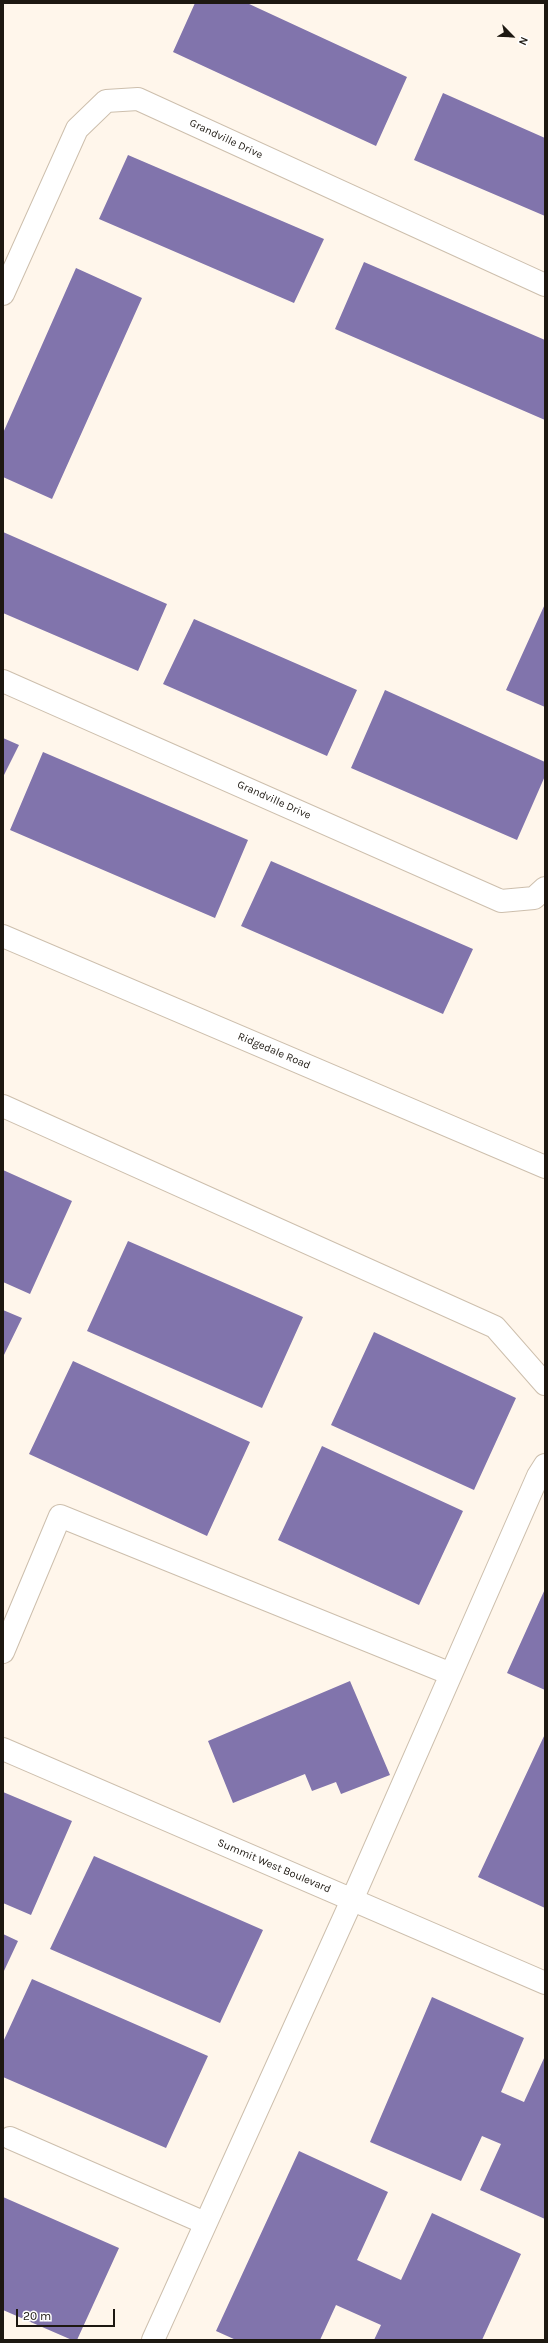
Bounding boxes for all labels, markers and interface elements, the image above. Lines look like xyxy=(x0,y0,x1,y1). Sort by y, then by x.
north arrow xyxy=(492,16,532,56)
text: N xyxy=(516,35,531,47)
street label: Grandville Drive xyxy=(187,116,265,162)
street label: Grandville Drive xyxy=(235,778,313,822)
street label: Ridgedale Road xyxy=(236,1030,312,1072)
street label: Summit West Boulevard xyxy=(215,1836,333,1896)
scale bar xyxy=(18,2301,117,2327)
text: 20 m xyxy=(23,2309,51,2323)

